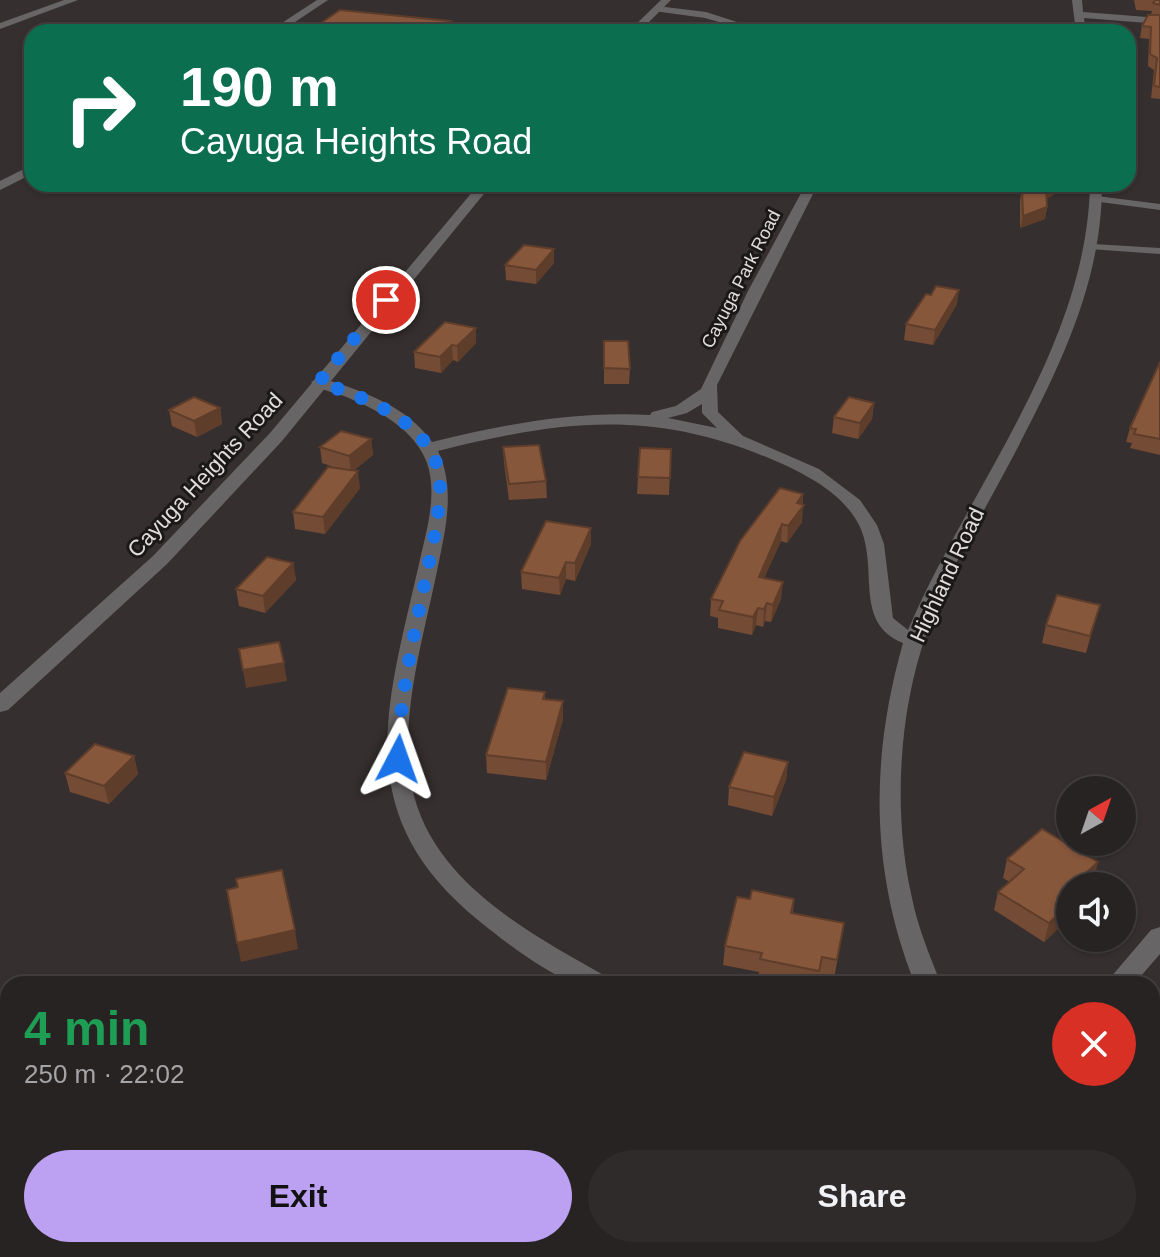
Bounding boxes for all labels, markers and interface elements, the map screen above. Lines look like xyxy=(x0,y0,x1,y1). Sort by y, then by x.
text: 190 m xyxy=(180,55,339,118)
icon: right xyxy=(48,56,152,160)
text: Cayuga Heights Road xyxy=(180,121,532,162)
street label: Cayuga Park Road xyxy=(698,207,784,351)
pin xyxy=(352,266,420,334)
icon: arrive xyxy=(364,278,408,322)
street label: Cayuga Heights Road xyxy=(122,388,288,562)
street label: Highland Road xyxy=(905,504,989,646)
position arrow xyxy=(356,717,440,801)
north arrow xyxy=(1056,776,1136,856)
map controls xyxy=(1056,776,1136,952)
button: sound xyxy=(1056,872,1136,952)
text: 4 min xyxy=(24,1002,149,1055)
button: close xyxy=(1052,1002,1136,1086)
text: 250 m · 22:02 xyxy=(24,1059,184,1089)
button: Exit xyxy=(24,1150,572,1242)
button: Share xyxy=(588,1150,1136,1242)

